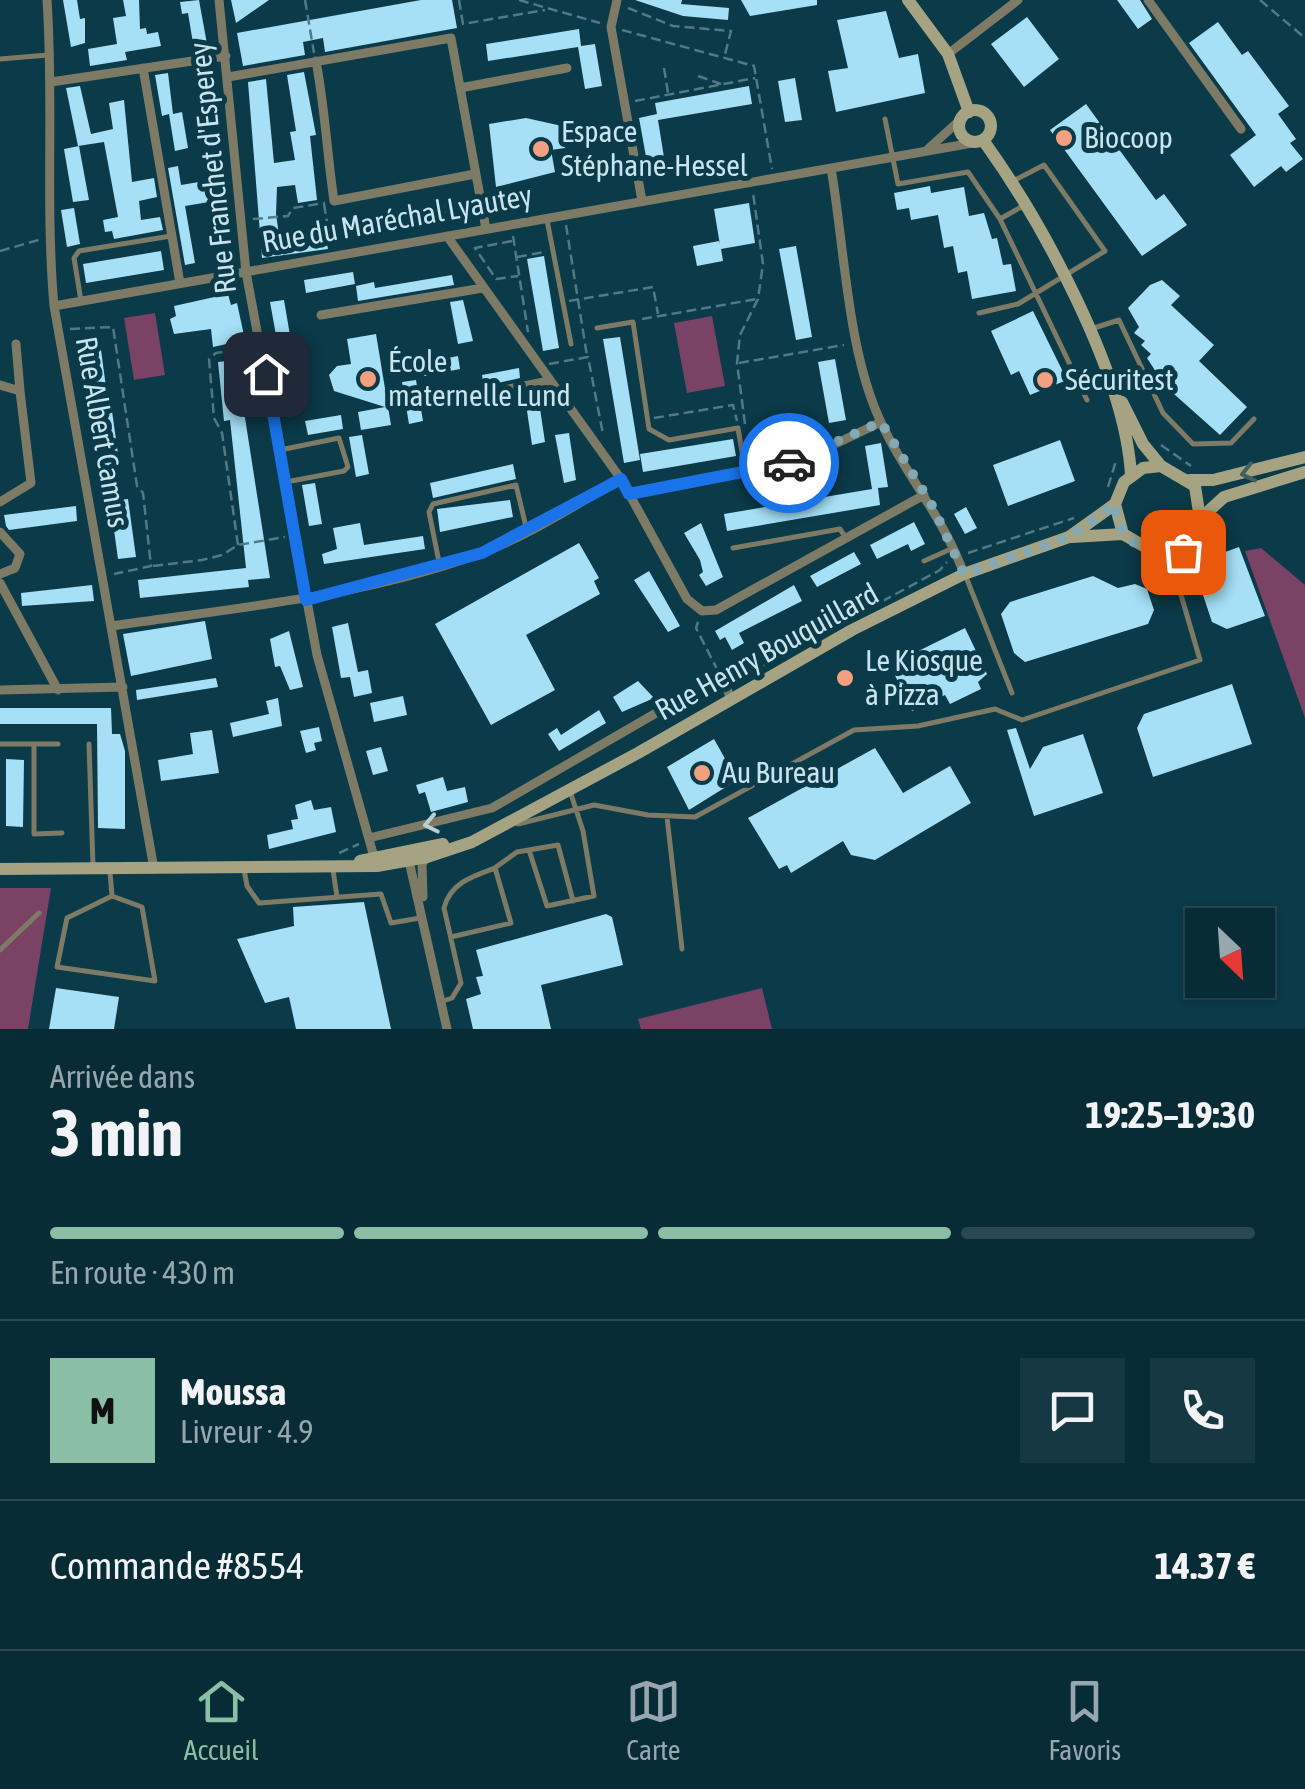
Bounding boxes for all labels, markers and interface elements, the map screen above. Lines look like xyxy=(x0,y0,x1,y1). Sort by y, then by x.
street label: Rue Franchet d'Esperey xyxy=(182,41,242,295)
place label: Espace Stéphane-Hessel xyxy=(561,114,748,182)
place label: Biocoop xyxy=(1084,120,1173,154)
marker: Biocoop xyxy=(1053,127,1075,149)
marker: Espace Stéphane-Hessel xyxy=(530,138,552,160)
street label: Rue du Maréchal Lyautey xyxy=(259,178,534,258)
pin xyxy=(224,332,309,417)
street label: Rue Albert Camus xyxy=(69,334,136,530)
place label: École maternelle Lund xyxy=(388,344,571,412)
icon: home xyxy=(239,347,294,402)
place label: Sécuritest xyxy=(1065,362,1174,396)
marker: École maternelle Lund xyxy=(357,368,379,390)
marker: Sécuritest xyxy=(1034,369,1056,391)
courier xyxy=(739,413,839,513)
icon: car xyxy=(762,436,817,491)
one-way arrow xyxy=(1240,461,1257,482)
pin xyxy=(1141,510,1226,595)
icon: bag xyxy=(1156,525,1211,580)
street label: Rue Henry Bouquillard xyxy=(649,576,884,726)
place label: Le Kiosque à Pizza xyxy=(865,643,983,711)
marker: Le Kiosque à Pizza xyxy=(834,667,856,689)
place label: Au Bureau xyxy=(722,755,835,789)
marker: Au Bureau xyxy=(691,762,713,784)
one-way arrow xyxy=(423,812,440,833)
north arrow xyxy=(1185,908,1275,998)
map controls xyxy=(1185,908,1275,998)
text: Arrivée dans xyxy=(50,1058,195,1095)
text: 19:25–19:30 xyxy=(1085,1093,1255,1136)
text: 3 min xyxy=(50,1095,183,1170)
text: En route · 430 m xyxy=(50,1254,235,1291)
button: chat xyxy=(1020,1358,1125,1463)
button: phone xyxy=(1150,1358,1255,1463)
text: Moussa xyxy=(180,1370,286,1413)
text: M xyxy=(90,1389,115,1432)
text: Livreur · 4.9 xyxy=(180,1413,313,1450)
text: Commande #8554 xyxy=(50,1544,304,1587)
text: 14.37 € xyxy=(1154,1544,1255,1587)
tab: Accueil xyxy=(184,1674,258,1766)
tab: Carte xyxy=(626,1674,681,1766)
tab: Favoris xyxy=(1048,1674,1121,1766)

